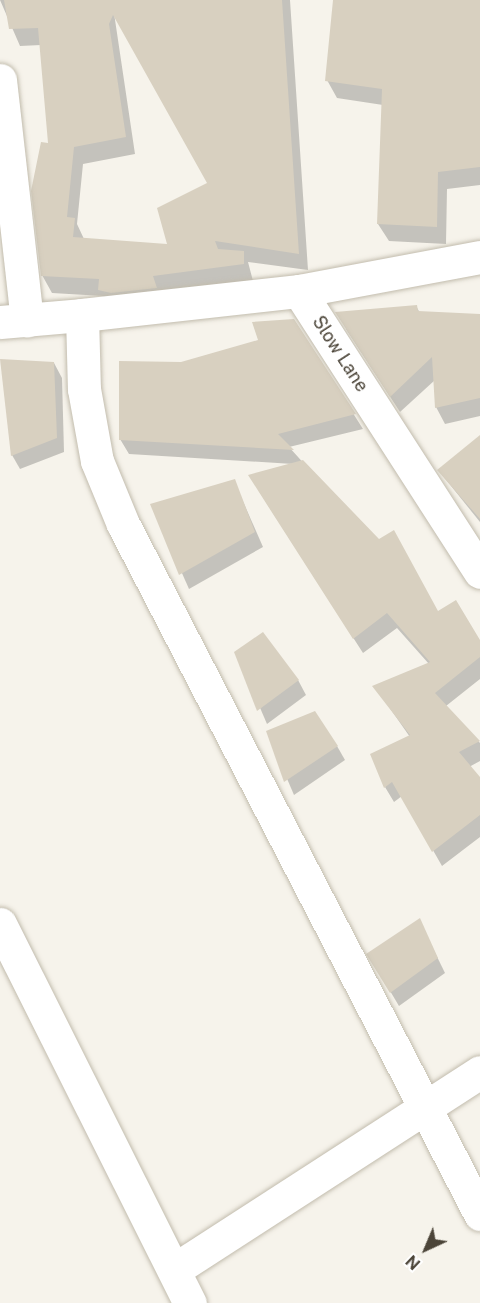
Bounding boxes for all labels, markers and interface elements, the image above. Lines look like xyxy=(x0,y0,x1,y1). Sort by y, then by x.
street label: Slow Lane xyxy=(307,312,373,396)
north arrow xyxy=(396,1219,456,1279)
text: N xyxy=(402,1251,424,1273)

